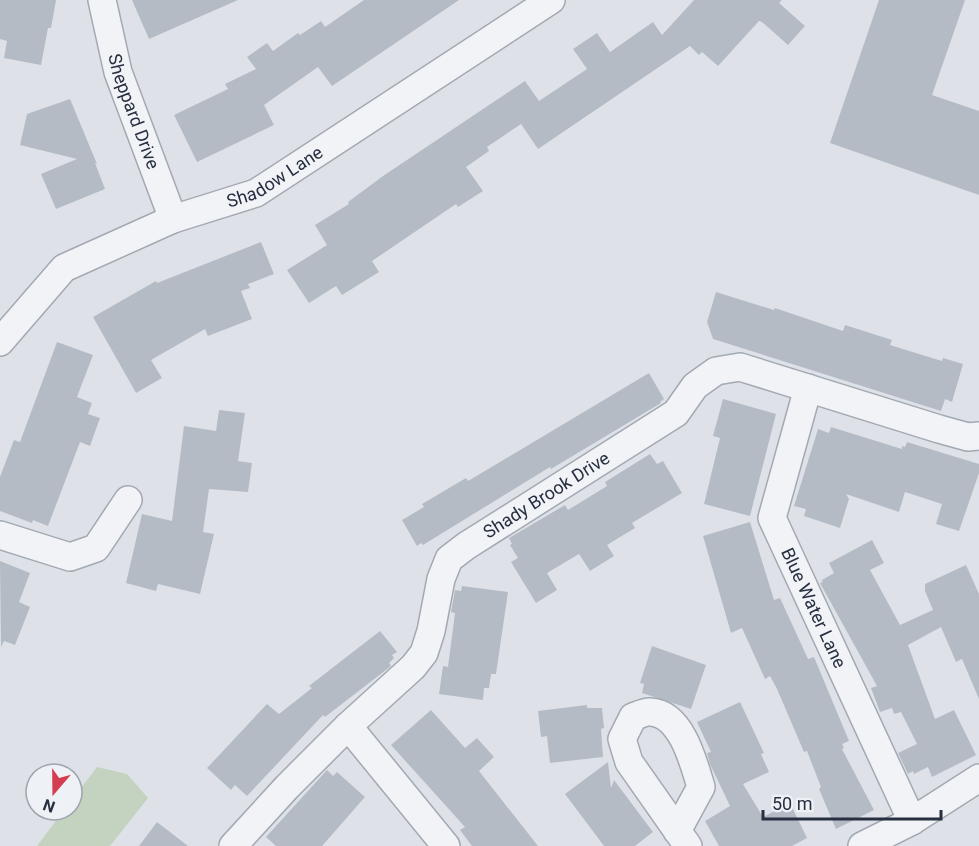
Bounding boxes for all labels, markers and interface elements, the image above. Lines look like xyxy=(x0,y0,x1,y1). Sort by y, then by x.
street label: Sheppard Drive xyxy=(104,52,164,172)
street label: Shadow Lane xyxy=(224,141,326,212)
street label: Shady Brook Drive xyxy=(479,447,613,542)
street label: Blue Water Lane xyxy=(777,544,851,671)
north arrow xyxy=(24,762,84,822)
scale bar xyxy=(763,783,942,821)
text: 50 m xyxy=(772,793,812,814)
text: N xyxy=(40,795,58,816)

